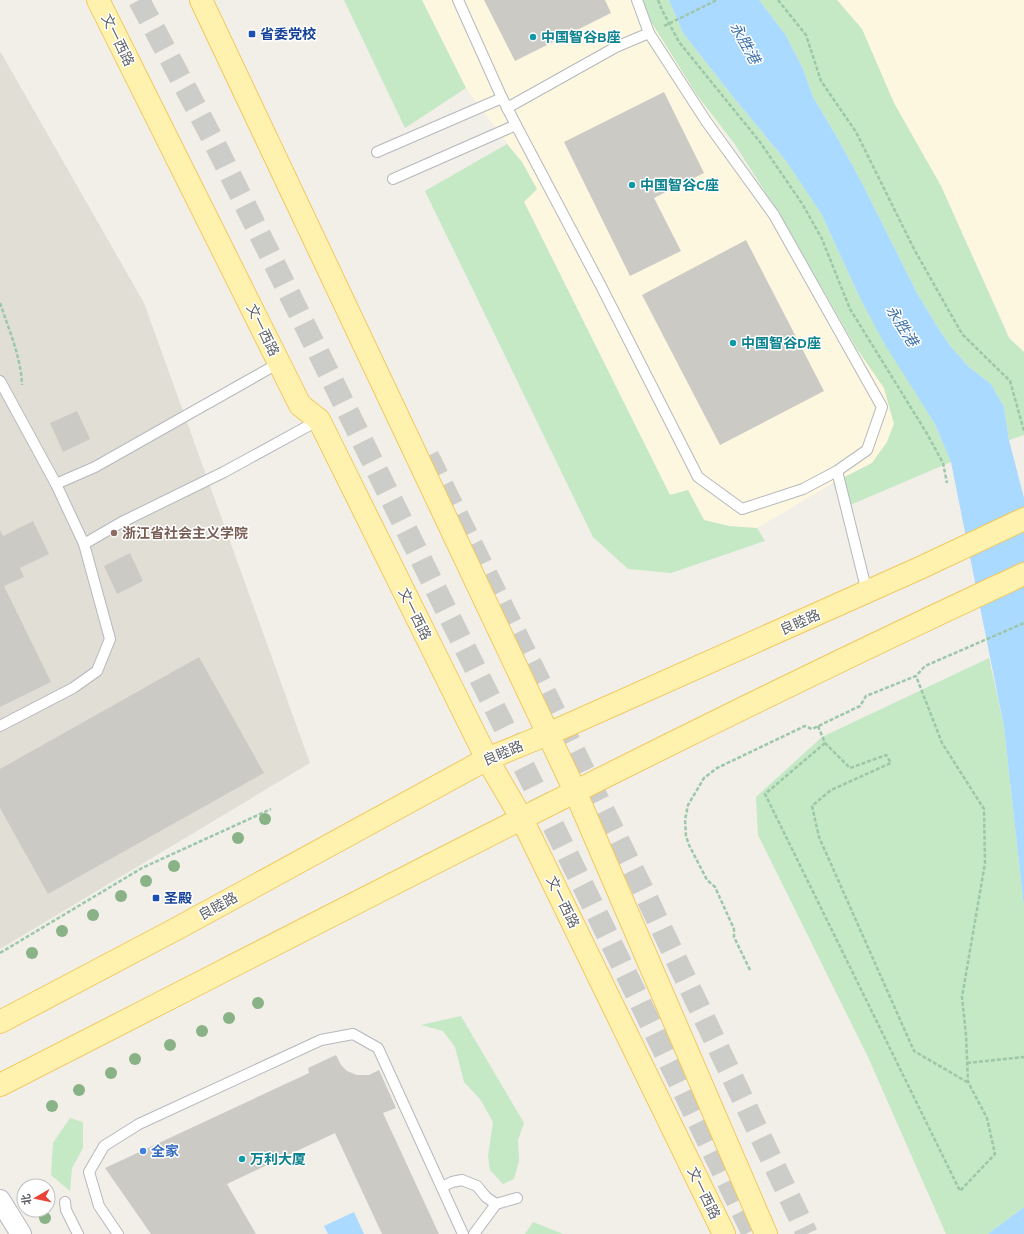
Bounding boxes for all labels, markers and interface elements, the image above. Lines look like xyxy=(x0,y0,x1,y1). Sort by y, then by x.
street label: 文一西路 xyxy=(97,12,137,70)
water label: 永胜港 xyxy=(724,19,764,70)
place label: 省委党校 xyxy=(260,26,316,44)
marker: 省委党校 xyxy=(247,29,257,39)
place label: 中国智谷B座 xyxy=(541,29,621,47)
marker: 中国智谷B座 xyxy=(528,32,538,42)
place label: 中国智谷C座 xyxy=(640,177,719,195)
marker: 中国智谷C座 xyxy=(627,180,637,190)
street label: 文一西路 xyxy=(242,302,282,360)
water label: 永胜港 xyxy=(881,303,922,353)
place label: 中国智谷D座 xyxy=(741,335,821,353)
marker: 中国智谷D座 xyxy=(728,338,738,348)
place label: 浙江省社会主义学院 xyxy=(122,525,248,543)
marker: 浙江省社会主义学院 xyxy=(109,528,119,538)
street label: 文一西路 xyxy=(394,586,434,644)
street label: 良睦路 xyxy=(778,607,823,640)
street label: 良睦路 xyxy=(481,738,526,770)
street label: 文一西路 xyxy=(542,874,582,932)
street label: 良睦路 xyxy=(196,890,241,925)
place label: 圣殿 xyxy=(164,891,192,908)
marker: 圣殿 xyxy=(151,893,161,903)
place label: 全家 xyxy=(151,1143,179,1161)
marker: 全家 xyxy=(138,1146,148,1156)
place label: 万利大厦 xyxy=(250,1152,306,1169)
marker: 万利大厦 xyxy=(237,1154,247,1164)
street label: 文一西路 xyxy=(683,1165,723,1223)
north arrow xyxy=(16,1178,56,1218)
text: 北 xyxy=(19,1193,35,1206)

